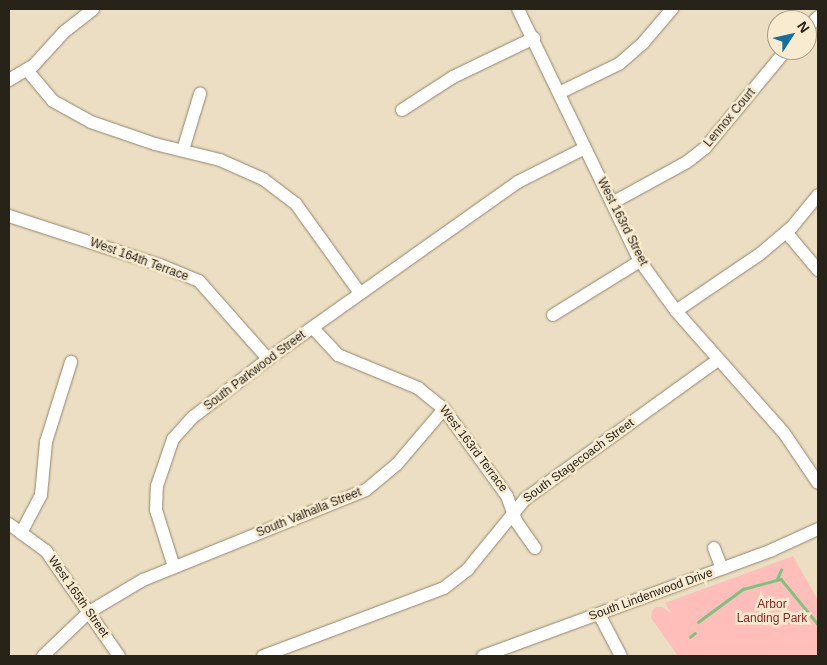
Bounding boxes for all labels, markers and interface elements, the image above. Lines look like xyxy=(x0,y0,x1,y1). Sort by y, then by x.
north arrow xyxy=(767,10,817,60)
text: N xyxy=(794,18,813,36)
street label: Lennox Court xyxy=(701,86,759,150)
street label: West 163rd Street xyxy=(594,176,650,268)
street label: West 164th Terrace xyxy=(88,235,190,285)
street label: South Parkwood Street xyxy=(201,328,309,414)
street label: West 163rd Terrace xyxy=(436,403,510,495)
street label: South Stagecoach Street xyxy=(521,416,637,506)
street label: South Valhalla Street xyxy=(254,485,364,541)
street label: West 165th Street xyxy=(45,554,111,640)
street label: South Lindenwood Drive xyxy=(587,566,715,624)
park label: Arbor Landing Park xyxy=(737,598,807,626)

